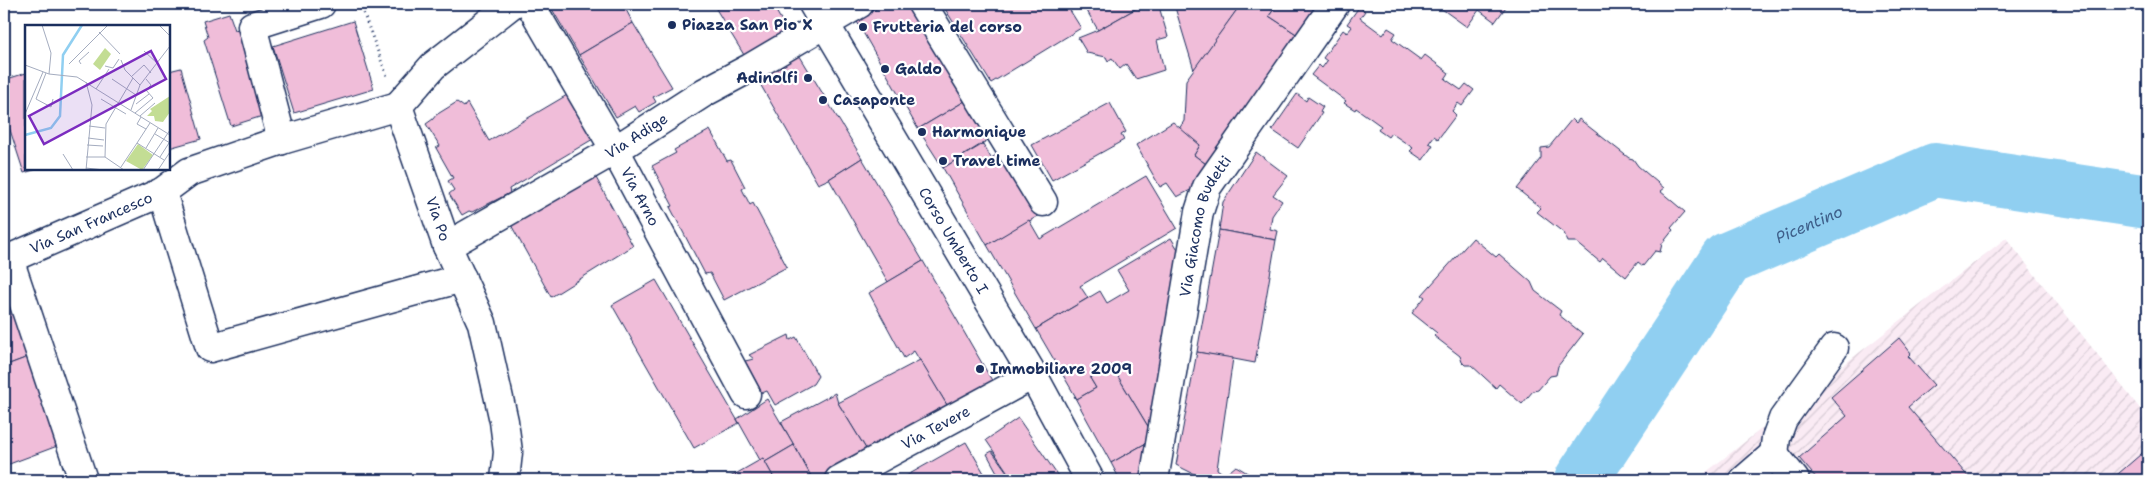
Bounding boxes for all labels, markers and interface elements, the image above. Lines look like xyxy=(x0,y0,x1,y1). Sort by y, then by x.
place label: Piazza San Pio X xyxy=(682,15,812,35)
place label: Frutteria del corso xyxy=(873,17,1022,37)
marker: Piazza San Pio X xyxy=(666,19,678,31)
marker: Frutteria del corso xyxy=(857,21,869,33)
inset map xyxy=(25,25,170,170)
place label: Galdo xyxy=(895,59,942,79)
marker: Galdo xyxy=(879,63,891,75)
place label: Adinolfi xyxy=(736,68,798,88)
marker: Adinolfi xyxy=(802,72,814,84)
place label: Casaponte xyxy=(833,90,915,110)
marker: Casaponte xyxy=(817,94,829,106)
street label: Via Adige xyxy=(601,109,672,164)
place label: Harmonique xyxy=(932,122,1026,142)
marker: Harmonique xyxy=(916,126,928,138)
place label: Travel time xyxy=(953,151,1041,171)
street label: Via Giacomo Budetti xyxy=(1175,152,1236,298)
marker: Travel time xyxy=(937,155,949,167)
street label: Via Arno xyxy=(616,164,664,230)
street label: Corso Umberto I xyxy=(914,184,993,298)
street label: Via San Francesco xyxy=(27,187,155,259)
street label: Via Po xyxy=(421,194,455,244)
water label: Picentino xyxy=(1772,200,1846,248)
place label: Immobiliare 2009 xyxy=(990,359,1132,379)
marker: Immobiliare 2009 xyxy=(974,363,986,375)
street label: Via Tevere xyxy=(898,401,974,454)

